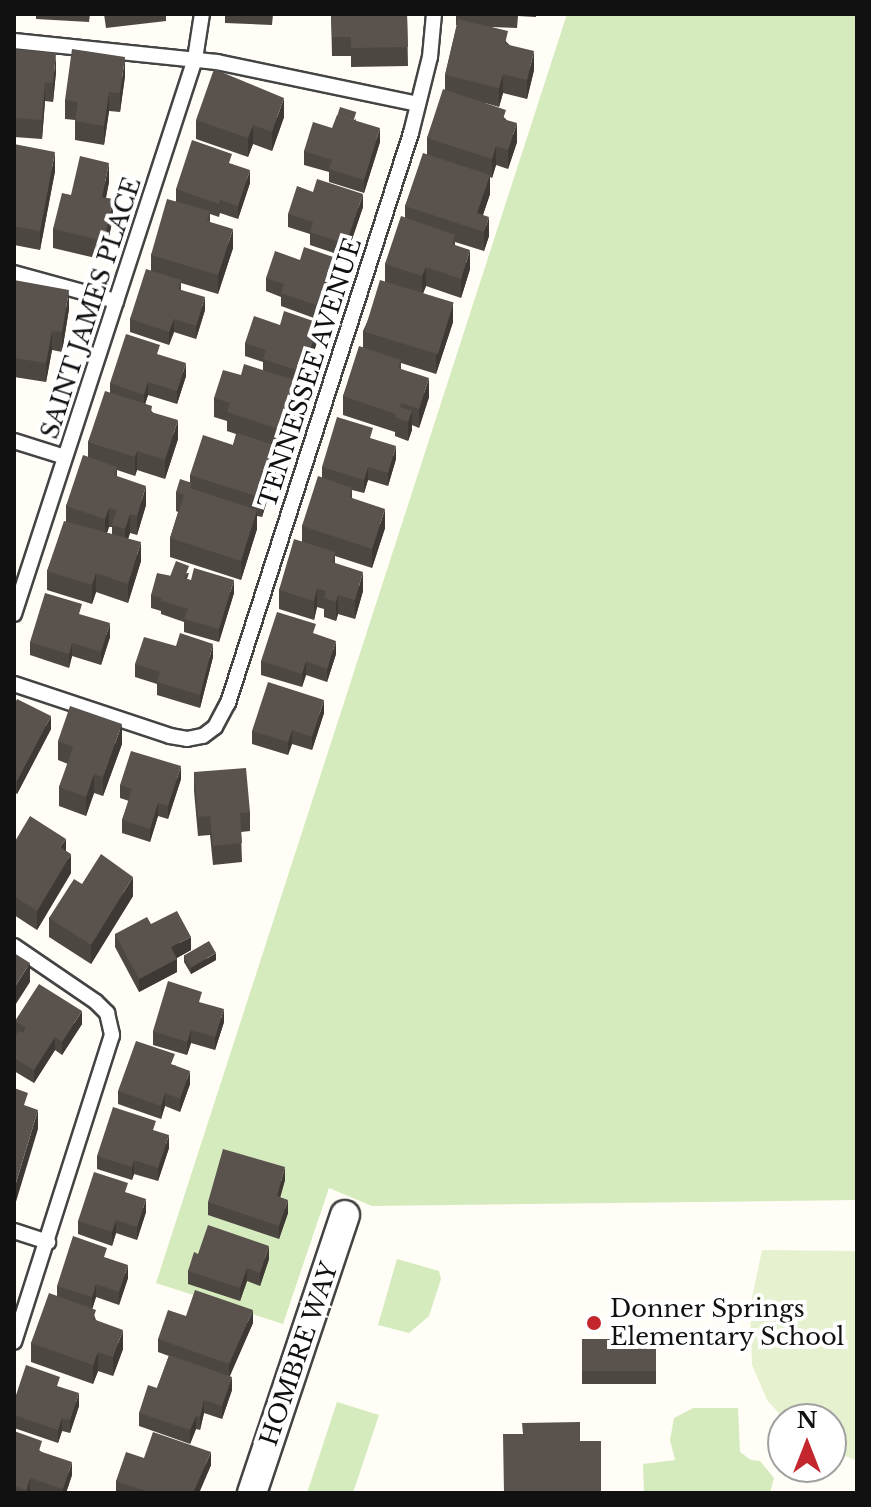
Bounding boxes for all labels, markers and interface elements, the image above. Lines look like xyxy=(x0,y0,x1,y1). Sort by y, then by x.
street label: SAINT JAMES PLACE xyxy=(35,173,147,443)
street label: TENNESSEE AVENUE xyxy=(253,234,367,512)
street label: HOMBRE WAY xyxy=(254,1258,344,1450)
place label: Donner Springs Elementary School xyxy=(610,1295,845,1351)
marker: Donner Springs Elementary School xyxy=(585,1314,603,1332)
north arrow xyxy=(767,1403,847,1483)
text: N xyxy=(797,1407,817,1434)

